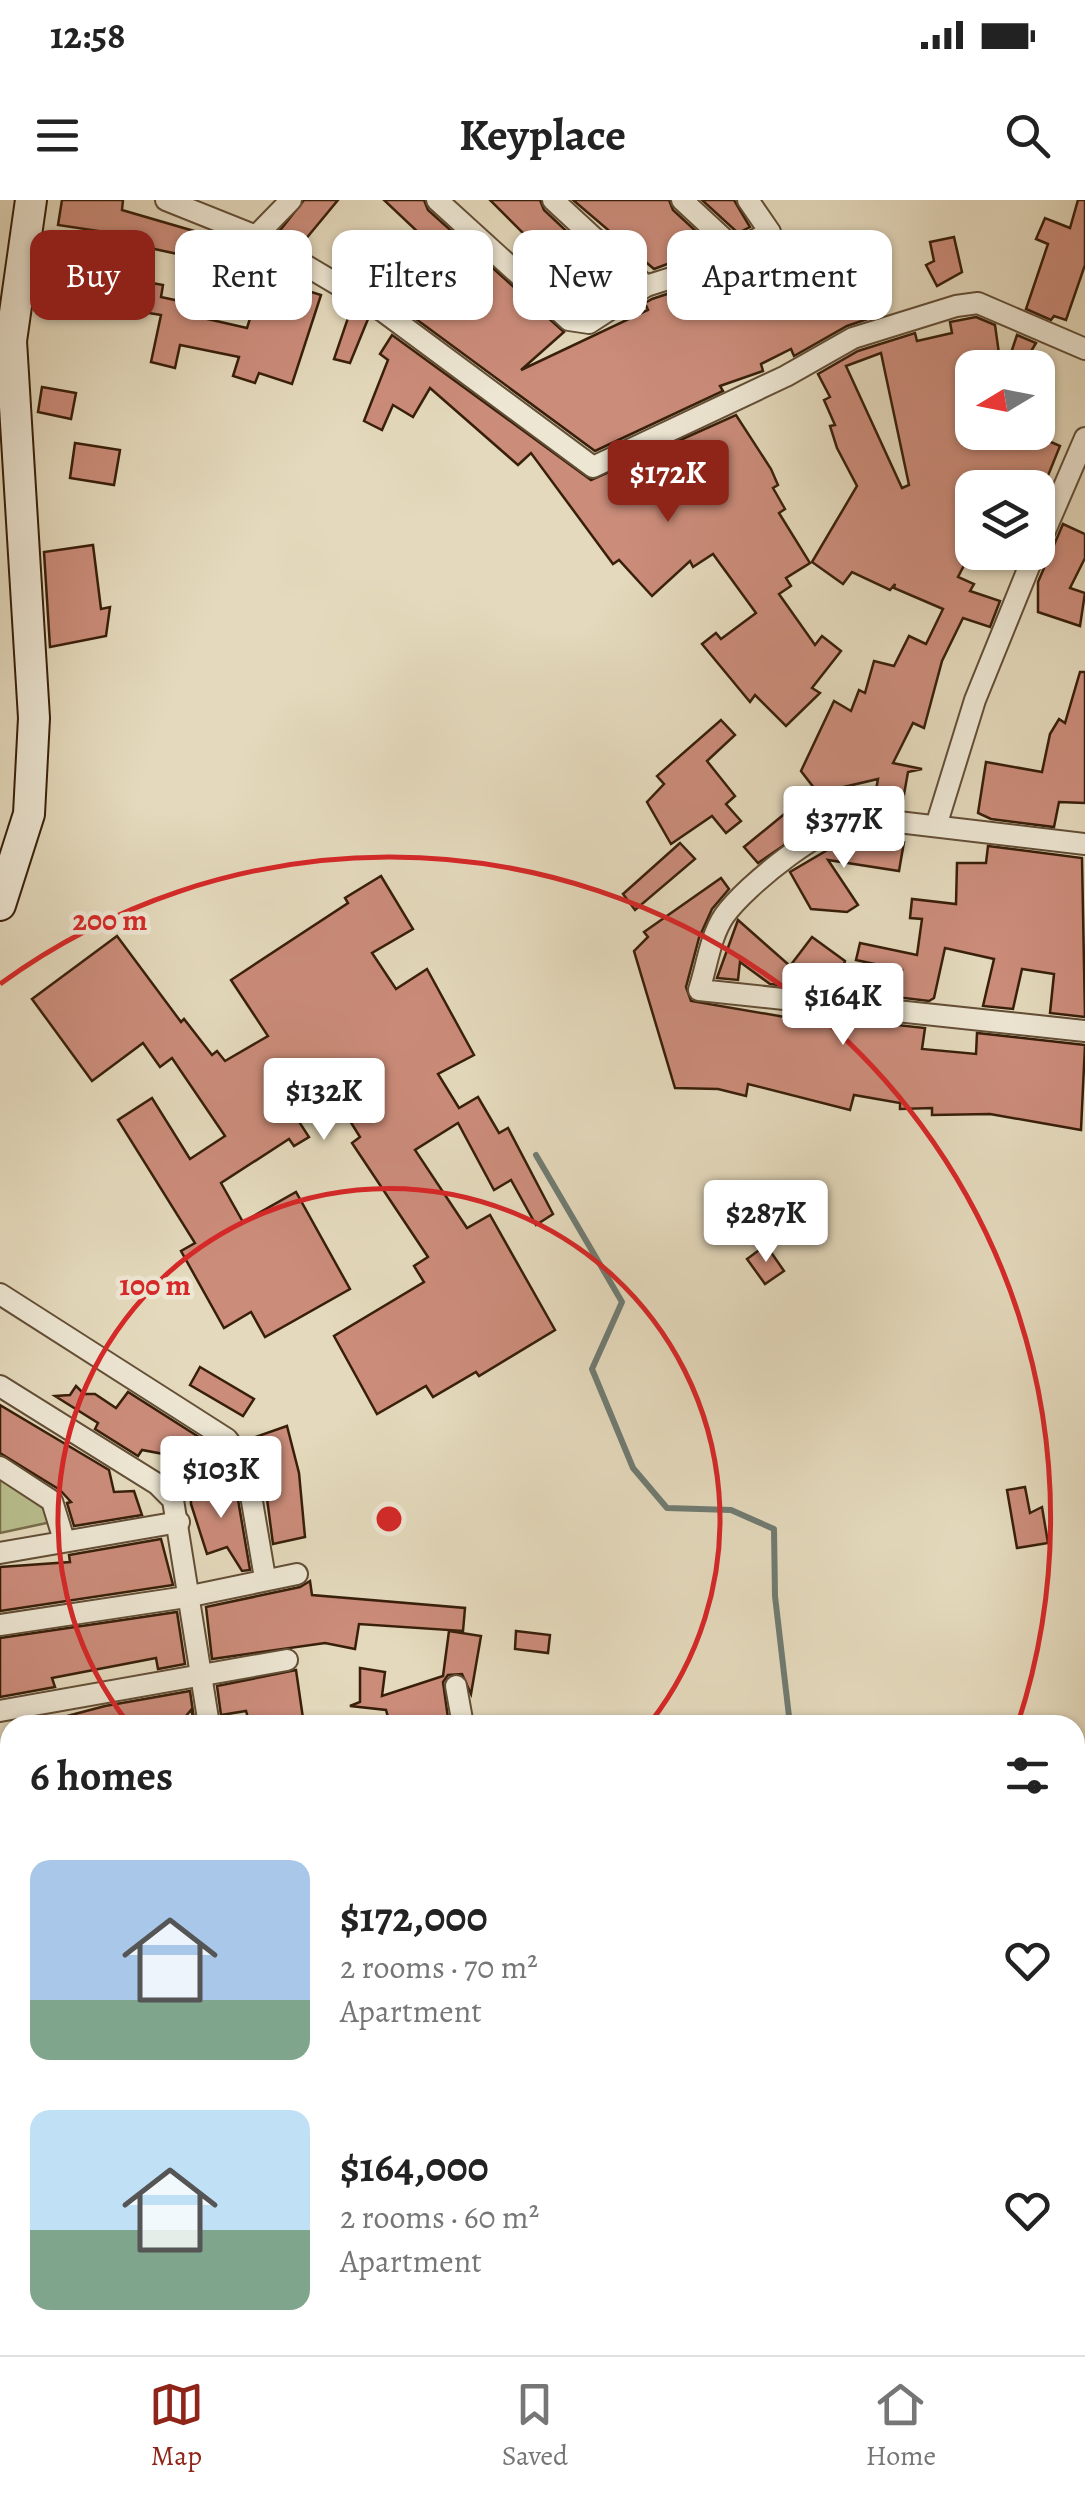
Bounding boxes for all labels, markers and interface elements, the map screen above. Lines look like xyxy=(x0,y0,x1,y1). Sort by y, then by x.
text: 12:58 xyxy=(50,9,125,61)
text: Keyplace xyxy=(459,104,626,166)
icon: menu xyxy=(30,108,85,163)
icon: search xyxy=(1000,108,1055,163)
chip: Buy xyxy=(30,230,155,320)
chip: Rent xyxy=(175,230,312,320)
chip: Filters xyxy=(332,230,493,320)
chip: New xyxy=(513,230,647,320)
chip: Apartment xyxy=(667,230,892,320)
north arrow xyxy=(955,350,1055,450)
map controls xyxy=(955,350,1055,570)
pin: $172K xyxy=(598,440,738,525)
text: $172K xyxy=(630,450,706,494)
button: layers xyxy=(955,470,1055,570)
pin: $377K xyxy=(774,786,914,871)
text: $377K xyxy=(805,796,883,840)
text: 200 m xyxy=(72,900,148,940)
pin: $164K xyxy=(773,963,913,1048)
text: $164K xyxy=(804,973,882,1017)
pin: $132K xyxy=(254,1058,394,1143)
text: $132K xyxy=(286,1068,362,1112)
pin: $287K xyxy=(696,1180,836,1265)
text: $287K xyxy=(726,1190,806,1234)
text: 100 m xyxy=(119,1265,191,1305)
pin: $103K xyxy=(151,1436,291,1521)
text: $103K xyxy=(182,1446,260,1490)
centre of rings xyxy=(371,1501,407,1537)
text: 6 homes xyxy=(30,1747,173,1804)
icon: filters xyxy=(1000,1748,1055,1803)
text: $172,000 xyxy=(340,1888,488,1945)
icon: home xyxy=(110,1900,230,2020)
icon: heart xyxy=(1000,1933,1055,1988)
text: 2 rooms · 70 m² xyxy=(340,1945,538,1989)
text: Apartment xyxy=(340,1989,482,2033)
text: $164,000 xyxy=(340,2138,489,2195)
icon: home xyxy=(110,2150,230,2270)
icon: heart xyxy=(1000,2183,1055,2238)
text: 2 rooms · 60 m² xyxy=(340,2195,539,2239)
text: Apartment xyxy=(340,2239,482,2283)
tab: Map xyxy=(149,2377,204,2475)
tab: Saved xyxy=(502,2377,568,2475)
tab: Home xyxy=(866,2377,936,2475)

